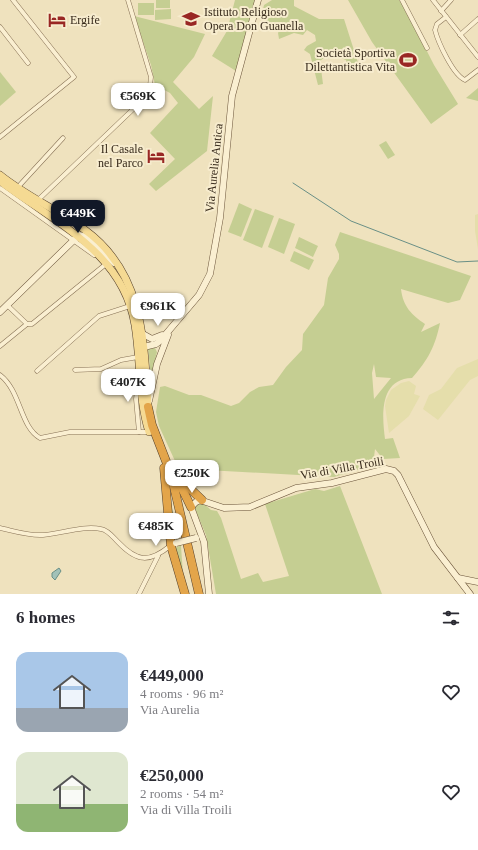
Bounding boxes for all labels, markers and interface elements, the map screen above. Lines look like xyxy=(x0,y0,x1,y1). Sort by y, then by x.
place label: Istituto Religioso Opera Don Guanella xyxy=(204,5,304,33)
school or university icon: Istituto Religioso Opera Don Guanella xyxy=(181,9,201,29)
hotel icon: Ergife xyxy=(47,10,67,30)
place label: Ergife xyxy=(70,13,100,27)
place label: Società Sportiva Dilettantistica Vita xyxy=(305,46,396,74)
sports icon: Società Sportiva Dilettantistica Vita xyxy=(398,50,418,70)
pin: €569K xyxy=(110,83,166,117)
text: €569K xyxy=(120,88,156,103)
street label: Via Aurelia Antica xyxy=(202,122,226,213)
place label: Il Casale nel Parco xyxy=(98,142,143,170)
hotel icon: Il Casale nel Parco xyxy=(146,146,166,166)
pin: €449K xyxy=(50,200,106,234)
text: €449K xyxy=(60,205,96,220)
pin: €961K xyxy=(130,293,186,327)
text: €961K xyxy=(140,298,176,313)
pin: €407K xyxy=(100,369,156,403)
text: €407K xyxy=(110,374,146,389)
street label: Via di Villa Troili xyxy=(299,454,386,482)
pin: €250K xyxy=(164,460,220,494)
text: €250K xyxy=(174,465,210,480)
pin: €485K xyxy=(128,513,184,547)
text: €485K xyxy=(138,518,174,533)
icon: filters xyxy=(440,607,462,629)
text: 6 homes xyxy=(16,608,75,627)
text: €449,000 xyxy=(140,666,204,685)
icon: home xyxy=(48,668,96,716)
icon: heart xyxy=(440,681,462,703)
text: 4 rooms · 96 m² xyxy=(140,686,223,701)
text: Via Aurelia xyxy=(140,702,200,717)
text: €250,000 xyxy=(140,766,204,785)
icon: home xyxy=(48,768,96,816)
icon: heart xyxy=(440,781,462,803)
text: 2 rooms · 54 m² xyxy=(140,786,223,801)
text: Via di Villa Troili xyxy=(140,802,232,817)

